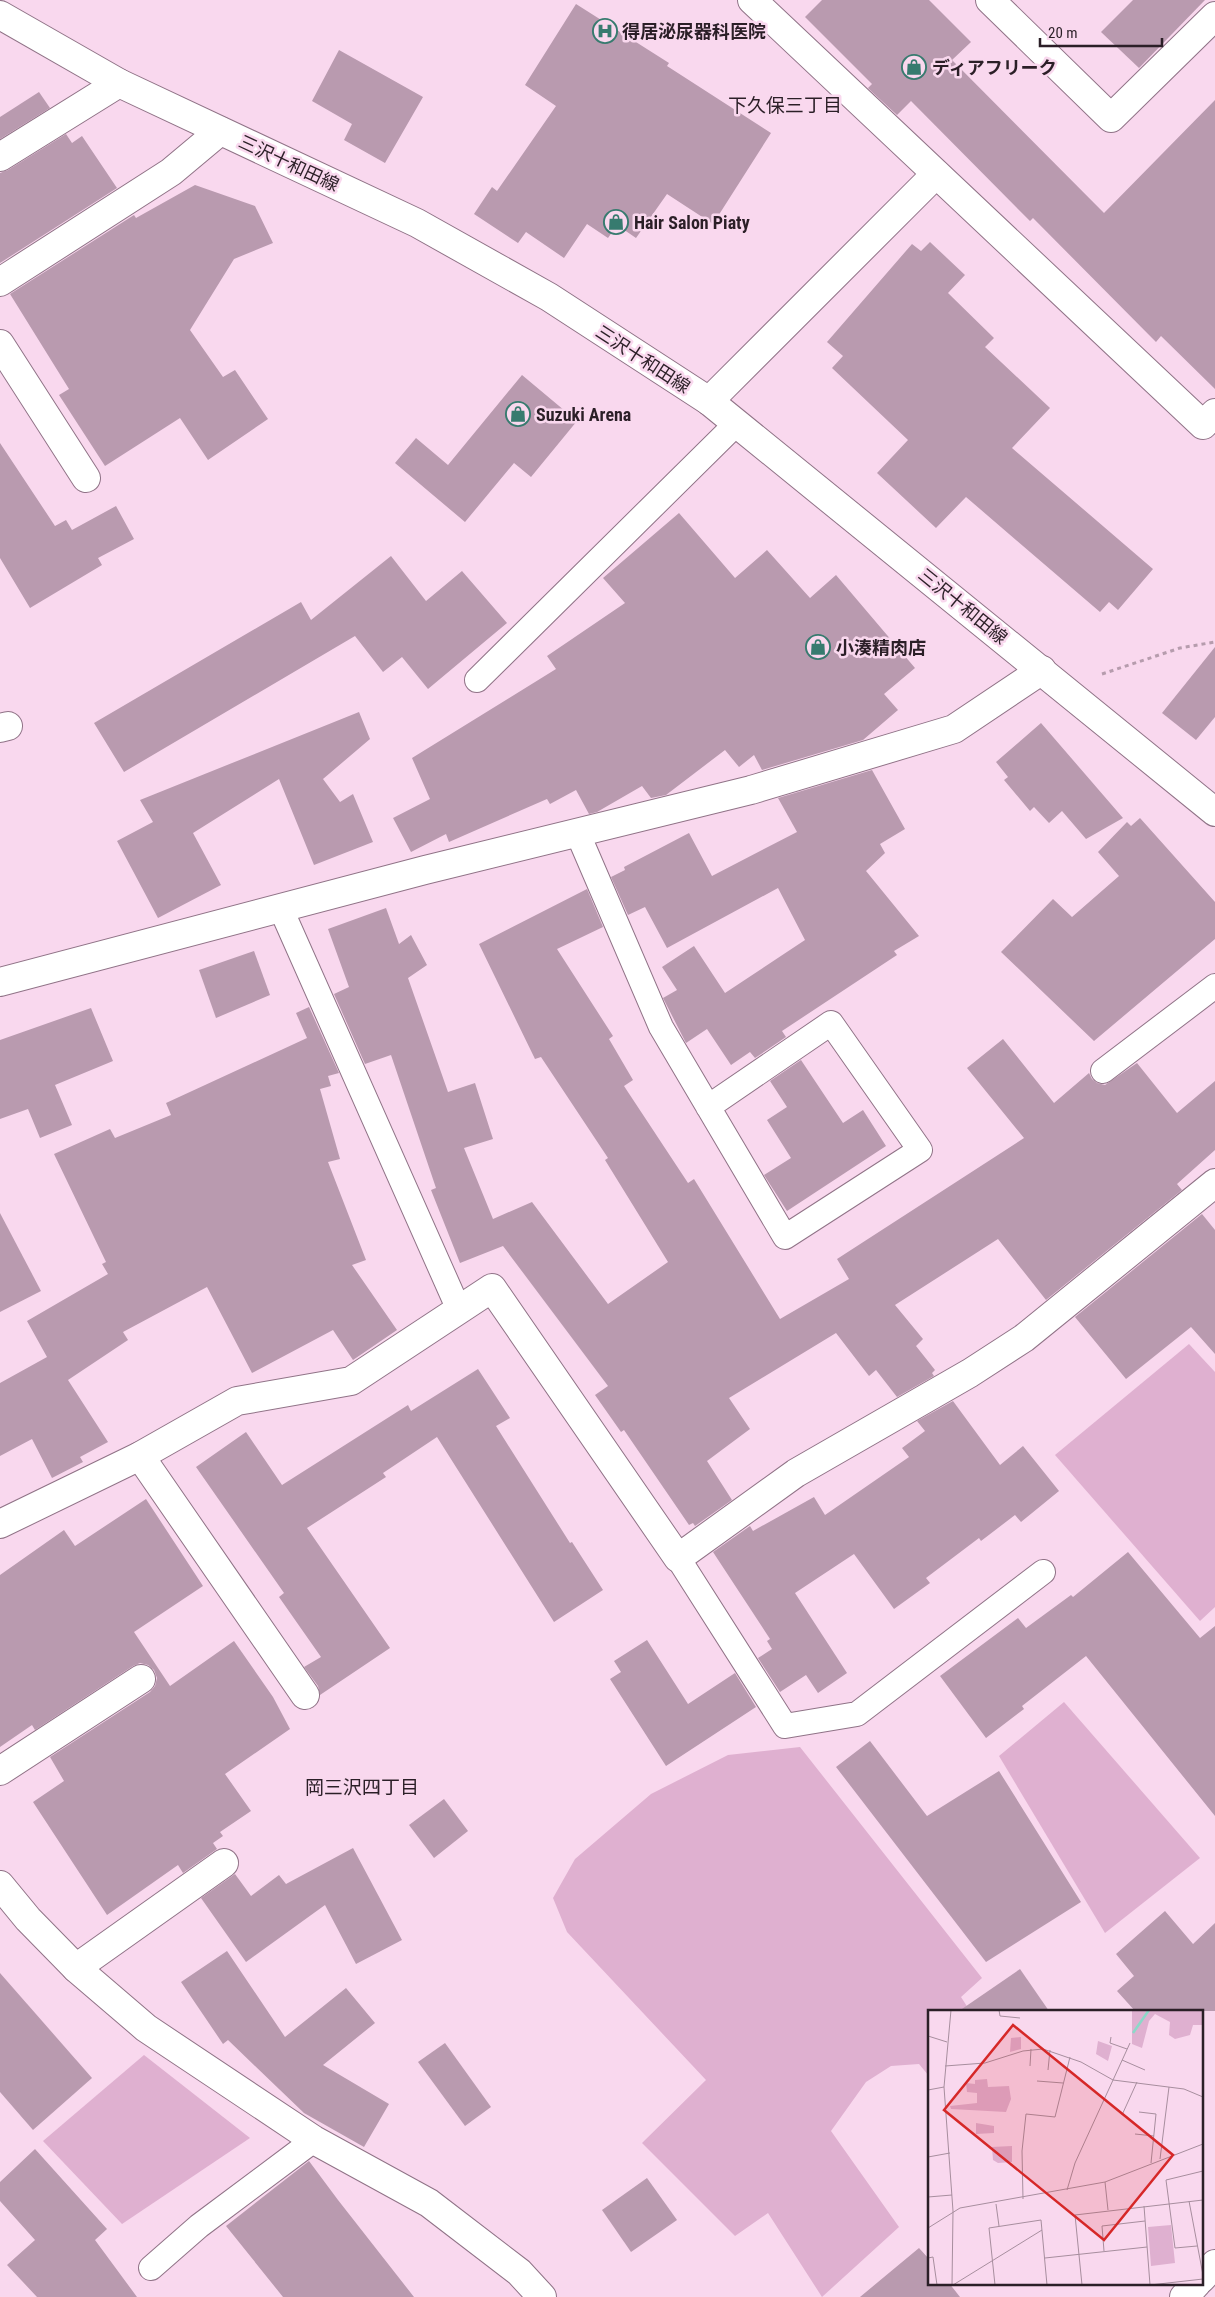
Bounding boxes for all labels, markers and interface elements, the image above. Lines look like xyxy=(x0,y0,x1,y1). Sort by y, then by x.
scale bar xyxy=(1040,15,1162,47)
hospital icon: 得居泌尿器科医院 xyxy=(592,18,618,44)
place label: 得居泌尿器科医院 xyxy=(622,21,766,42)
text: 20 m xyxy=(1048,24,1078,42)
shop icon: ディアフリーク xyxy=(901,54,927,80)
place label: ディアフリーク xyxy=(932,57,1057,78)
district label: 下久保三丁目 xyxy=(728,94,842,117)
street label: 三沢十和田線 xyxy=(236,131,342,195)
shop icon: Hair Salon Piaty xyxy=(603,209,629,235)
place label: Hair Salon Piaty xyxy=(634,212,750,233)
street label: 三沢十和田線 xyxy=(592,321,694,397)
shop icon: Suzuki Arena xyxy=(505,401,531,427)
place label: Suzuki Arena xyxy=(536,404,631,425)
street label: 三沢十和田線 xyxy=(914,564,1012,648)
shop icon: 小湊精肉店 xyxy=(805,634,831,660)
place label: 小湊精肉店 xyxy=(836,637,926,658)
district label: 岡三沢四丁目 xyxy=(305,1776,419,1799)
inset map xyxy=(928,2010,1202,2284)

